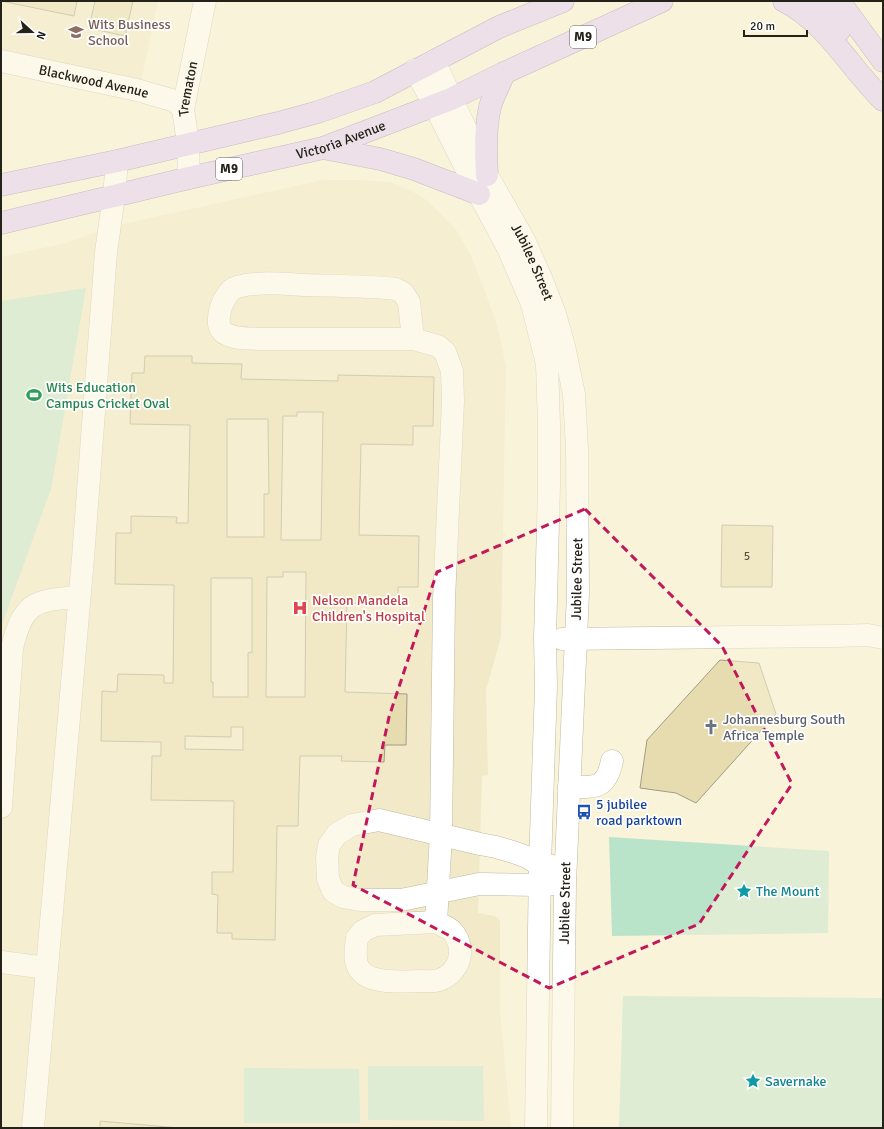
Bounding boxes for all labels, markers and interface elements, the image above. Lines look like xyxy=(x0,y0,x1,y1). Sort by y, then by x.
north arrow xyxy=(12,12,52,52)
scale bar xyxy=(744,12,807,38)
place label: Wits Business School xyxy=(88,16,171,49)
text: 20 m xyxy=(750,19,775,34)
school or university icon: Wits Business School xyxy=(67,23,85,41)
road number: M9 xyxy=(570,26,596,48)
text: N xyxy=(33,30,48,41)
street label: Trematon xyxy=(174,60,201,118)
street label: Blackwood Avenue xyxy=(37,61,151,102)
street label: Victoria Avenue xyxy=(294,116,388,162)
road number: M9 xyxy=(216,158,242,180)
street label: Jubilee Street xyxy=(508,220,557,303)
place label: Wits Education Campus Cricket Oval xyxy=(46,379,170,412)
sports icon: Wits Education Campus Cricket Oval xyxy=(25,386,43,404)
street label: Jubilee Street xyxy=(568,537,586,620)
house number: 5 xyxy=(744,549,750,564)
place label: Nelson Mandela Children's Hospital xyxy=(312,592,425,625)
hospital icon: Nelson Mandela Children's Hospital xyxy=(291,599,309,617)
place label: Johannesburg South Africa Temple xyxy=(723,711,845,744)
church icon: Johannesburg South Africa Temple xyxy=(702,718,720,736)
place label: 5 jubilee road parktown xyxy=(596,796,682,829)
bus stop icon: 5 jubilee road parktown xyxy=(575,803,593,821)
street label: Jubilee Street xyxy=(556,861,574,944)
place icon: The Mount xyxy=(735,882,753,900)
place label: The Mount xyxy=(756,883,819,900)
place icon: Savernake xyxy=(744,1072,762,1090)
place label: Savernake xyxy=(765,1073,826,1090)

